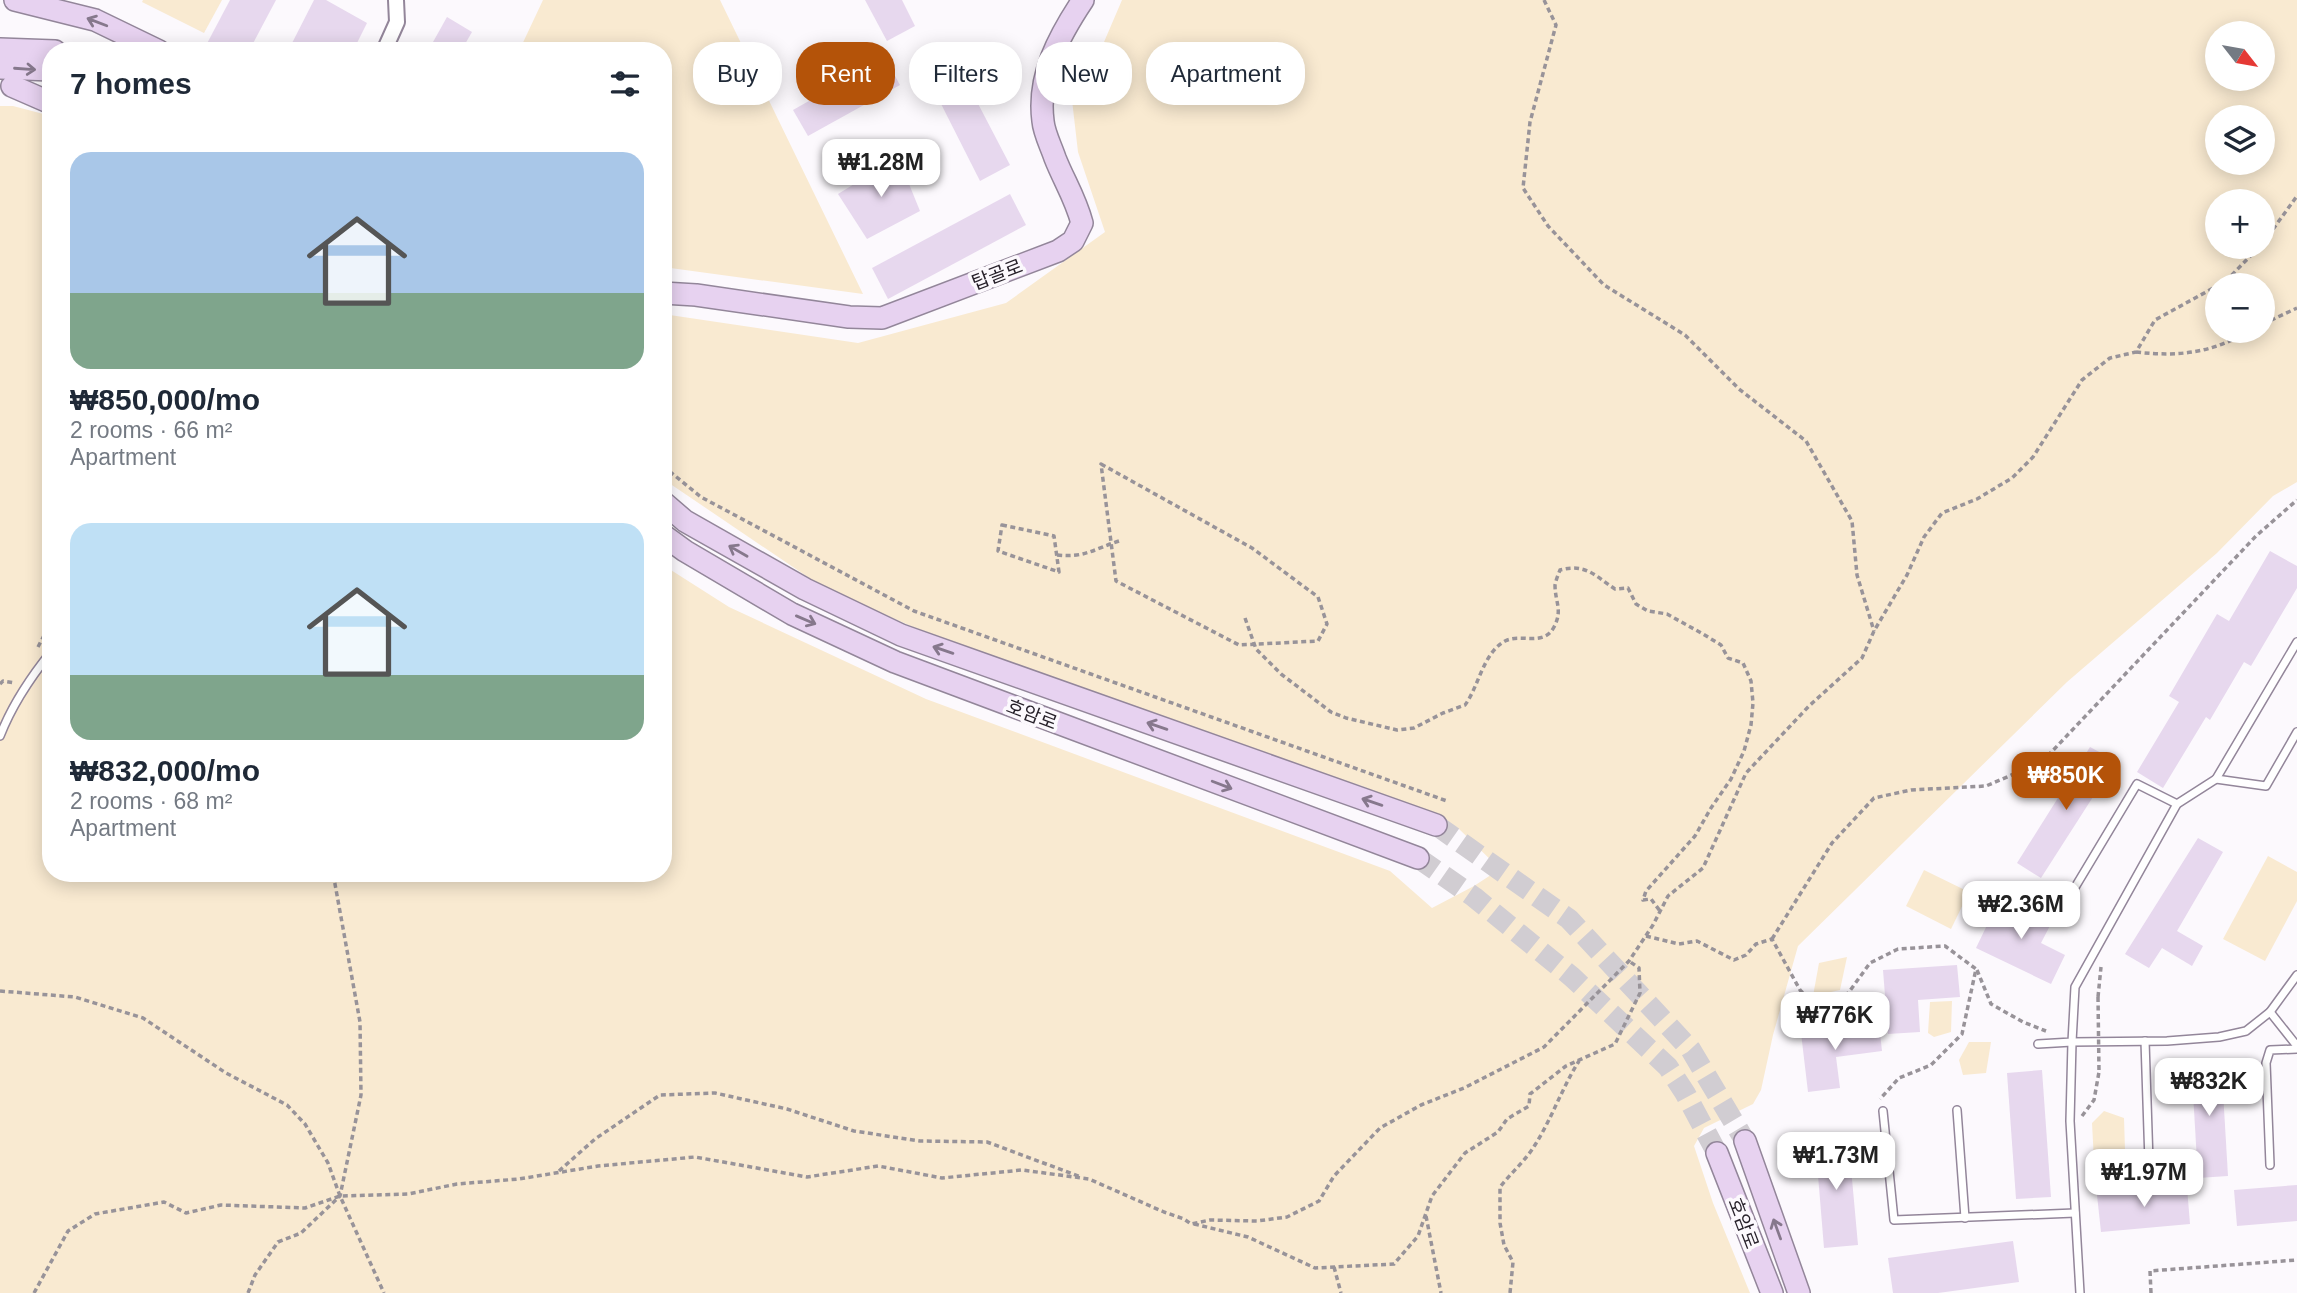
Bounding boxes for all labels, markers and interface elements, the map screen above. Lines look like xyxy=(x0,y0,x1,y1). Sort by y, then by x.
one-way arrow xyxy=(87,14,108,27)
north arrow xyxy=(2205,21,2275,91)
map controls xyxy=(2205,21,2275,343)
chip: Buy xyxy=(693,42,782,105)
chip: Rent xyxy=(796,42,895,105)
chip: Filters xyxy=(909,42,1022,105)
chip: New xyxy=(1036,42,1132,105)
chip: Apartment xyxy=(1146,42,1305,105)
one-way arrow xyxy=(14,63,36,76)
icon: filters xyxy=(606,65,644,103)
text: 7 homes xyxy=(70,67,192,100)
button: layers xyxy=(2205,105,2275,175)
pin: ₩1.28M xyxy=(824,140,938,199)
text: ₩1.28M xyxy=(838,149,924,175)
button: + xyxy=(2205,189,2275,259)
icon: home xyxy=(294,198,420,324)
street label: 탑골로 xyxy=(969,255,1025,294)
button: − xyxy=(2205,273,2275,343)
text: ₩850,000/mo xyxy=(70,383,260,416)
text: 2 rooms · 66 m² xyxy=(70,417,232,443)
text: Apartment xyxy=(70,444,176,470)
one-way arrow xyxy=(729,544,749,558)
icon: home xyxy=(294,569,420,695)
one-way arrow xyxy=(795,614,816,627)
one-way arrow xyxy=(932,643,954,655)
street label: 호암로 xyxy=(1004,695,1060,734)
one-way arrow xyxy=(1147,719,1169,731)
pin: ₩850K xyxy=(2017,752,2115,812)
text: ₩832,000/mo xyxy=(70,754,260,787)
text: ₩850K xyxy=(2028,762,2104,788)
one-way arrow xyxy=(1211,779,1233,792)
text: 2 rooms · 68 m² xyxy=(70,788,232,814)
one-way arrow xyxy=(1361,795,1383,807)
text: Apartment xyxy=(70,815,176,841)
pin: ₩2.36M xyxy=(1964,881,2078,941)
text: ₩2.36M xyxy=(1978,891,2064,917)
pin: ₩776K xyxy=(1786,992,1884,1052)
text: ₩776K xyxy=(1797,1002,1873,1028)
pin: ₩832K xyxy=(2160,1058,2258,1118)
text: ₩832K xyxy=(2171,1068,2247,1094)
pin: ₩1.73M xyxy=(1779,1132,1893,1192)
text: ₩1.73M xyxy=(1793,1142,1879,1168)
pin: ₩1.97M xyxy=(2087,1150,2201,1209)
text: ₩1.97M xyxy=(2101,1159,2187,1185)
street label: 호암로 xyxy=(1724,1195,1763,1251)
one-way arrow xyxy=(1770,1218,1782,1240)

